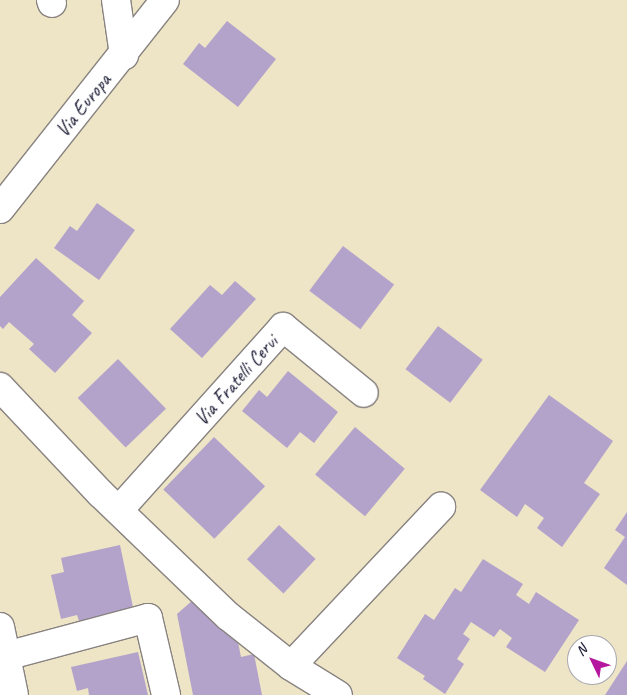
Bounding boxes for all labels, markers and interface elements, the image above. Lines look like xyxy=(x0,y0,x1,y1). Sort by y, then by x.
street label: Via Europa xyxy=(50,69,116,141)
street label: Via Fratelli Cervi xyxy=(189,330,283,430)
north arrow xyxy=(567,635,617,685)
text: N xyxy=(572,641,590,659)

